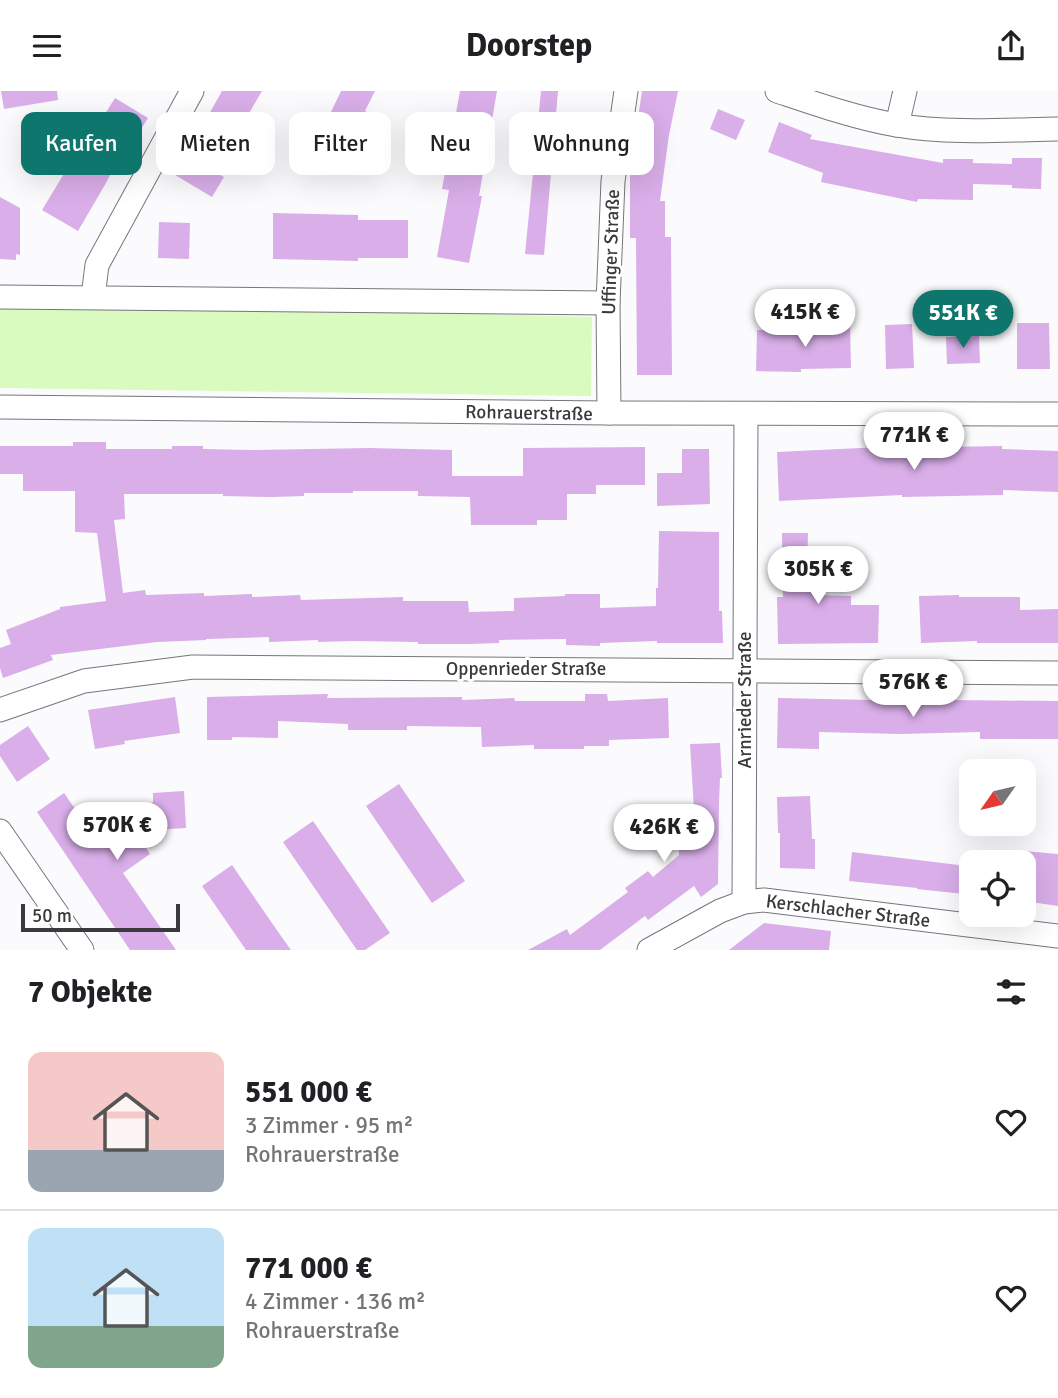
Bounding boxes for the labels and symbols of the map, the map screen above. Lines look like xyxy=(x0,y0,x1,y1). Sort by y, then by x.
street label: Uffinger Straße xyxy=(597,189,625,315)
pin: 415K € xyxy=(748,289,862,349)
pin: 551K € xyxy=(906,291,1020,350)
street label: Rohrauerstraße xyxy=(465,400,593,426)
pin: 771K € xyxy=(857,413,971,472)
pin: 305K € xyxy=(761,547,875,606)
street label: Arnrieder Straße xyxy=(733,632,757,768)
street label: Oppenrieder Straße xyxy=(446,657,606,681)
pin: 576K € xyxy=(856,659,970,719)
north arrow xyxy=(959,759,1036,837)
pin: 570K € xyxy=(60,803,174,862)
pin: 426K € xyxy=(607,805,721,864)
street label: Kerschlacher Straße xyxy=(764,889,932,933)
scale bar xyxy=(21,901,180,933)

